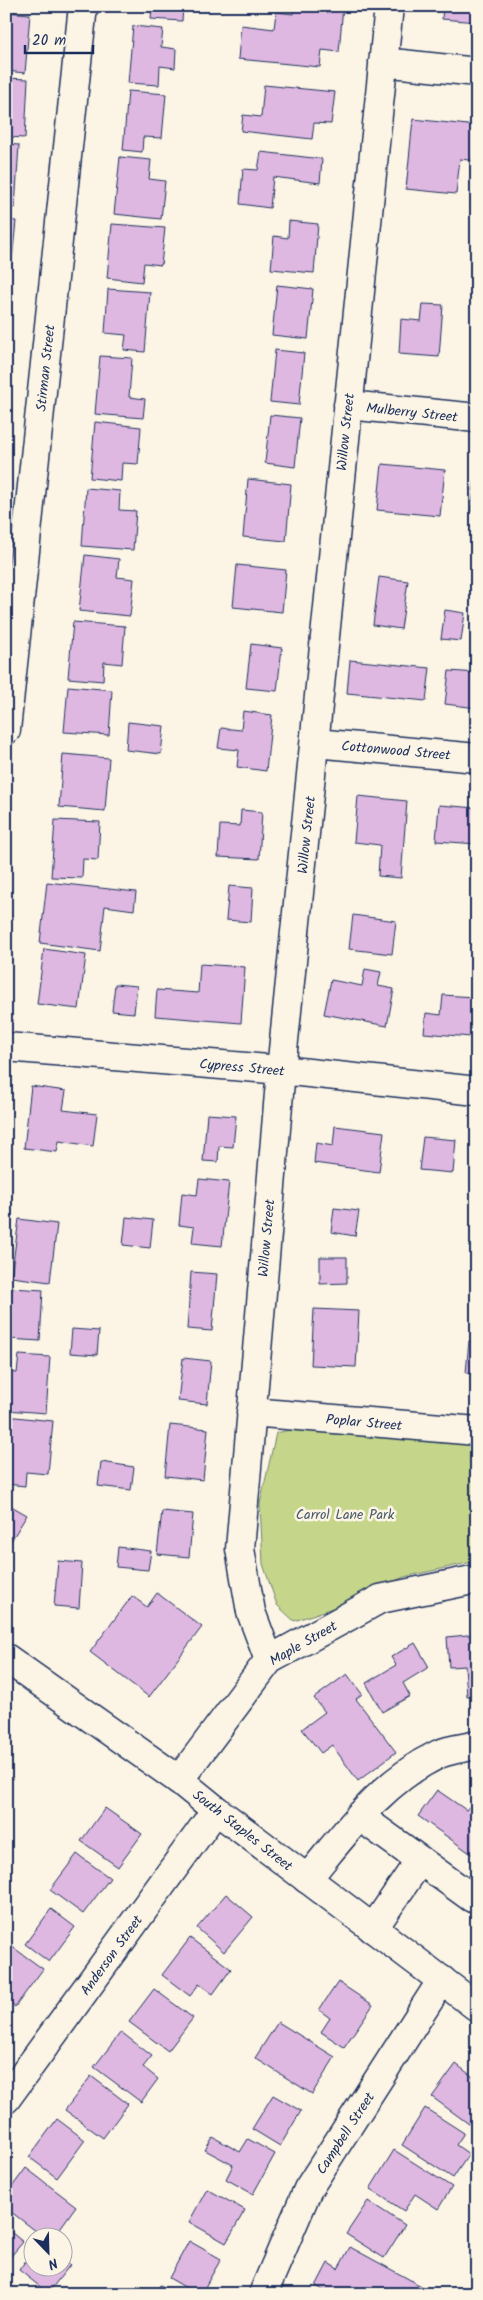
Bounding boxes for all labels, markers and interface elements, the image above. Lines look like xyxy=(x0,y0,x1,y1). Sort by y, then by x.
scale bar xyxy=(25,22,92,54)
text: 20 m xyxy=(32,29,66,53)
street label: Stirman Street xyxy=(31,323,62,413)
street label: Willow Street xyxy=(331,392,361,472)
street label: Mulberry Street xyxy=(365,397,459,429)
street label: Cottonwood Street xyxy=(340,735,452,767)
street label: Willow Street xyxy=(292,795,322,875)
street label: Cypress Street xyxy=(198,1053,286,1083)
street label: Willow Street xyxy=(253,1198,281,1278)
street label: Poplar Street xyxy=(325,1409,403,1437)
park label: Carrol Lane Park xyxy=(296,1504,395,1526)
street label: Maple Street xyxy=(265,1615,342,1672)
street label: South Staples Street xyxy=(188,1785,298,1877)
street label: Anderson Street xyxy=(75,1910,149,2000)
street label: Campbell Street xyxy=(311,2087,381,2179)
north arrow xyxy=(22,2228,72,2278)
text: N xyxy=(44,2251,61,2275)

